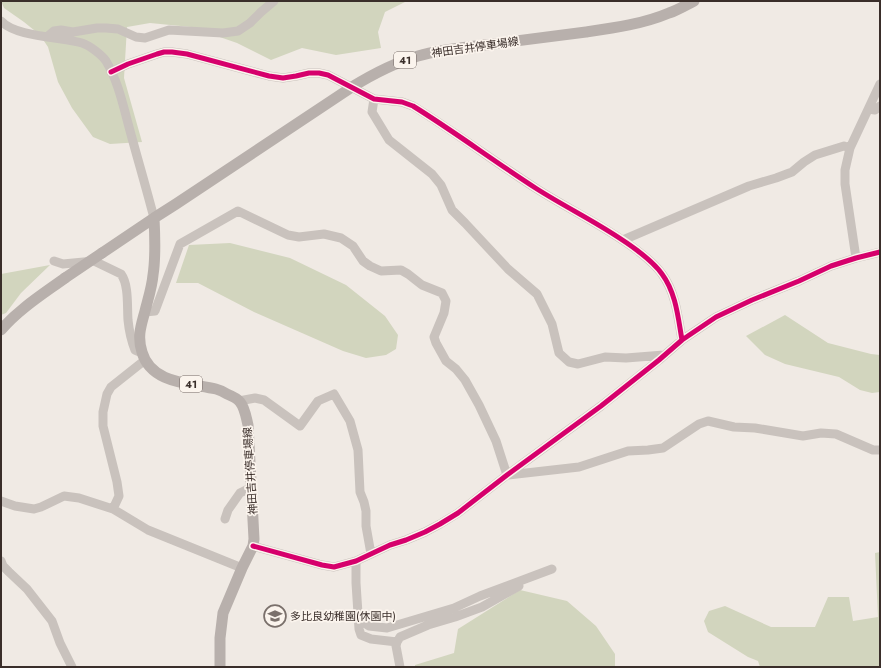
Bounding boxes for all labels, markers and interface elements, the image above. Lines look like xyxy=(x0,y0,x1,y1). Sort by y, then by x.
street label: 神田吉井停車場線 xyxy=(430,33,520,61)
road number: 41 xyxy=(394,52,416,68)
road number: 41 xyxy=(180,376,202,392)
street label: 神田吉井停車場線 xyxy=(239,427,261,515)
school or university icon: 多比良幼稚園(休園中) xyxy=(262,603,288,629)
place label: 多比良幼稚園(休園中) xyxy=(290,608,396,624)

